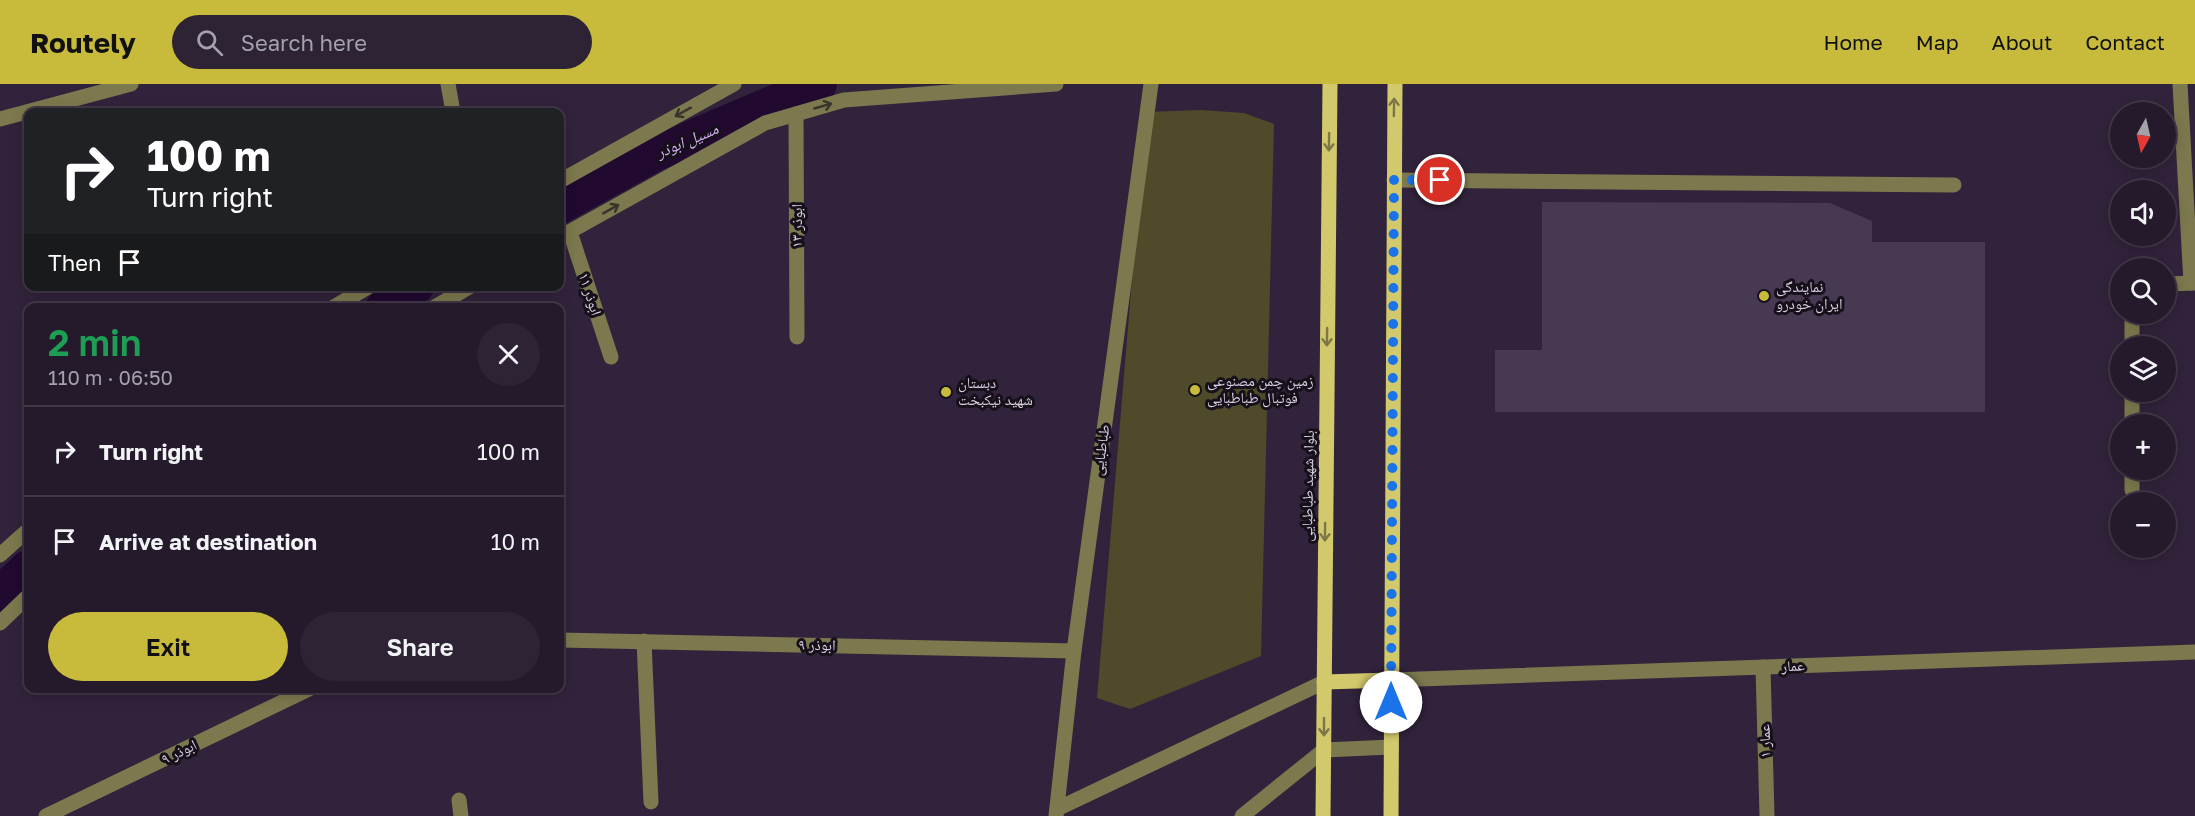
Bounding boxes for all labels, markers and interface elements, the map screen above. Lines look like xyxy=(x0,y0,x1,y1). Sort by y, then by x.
search box xyxy=(172,15,592,69)
text: Routely xyxy=(30,26,136,59)
icon: search xyxy=(193,26,226,59)
text: Search here xyxy=(241,29,367,56)
text: Home xyxy=(1823,29,1883,55)
text: Map xyxy=(1916,29,1959,55)
text: About xyxy=(1992,29,2052,55)
text: Contact xyxy=(2085,29,2165,55)
one-way arrow xyxy=(1389,97,1400,117)
one-way arrow xyxy=(813,100,832,112)
north arrow xyxy=(2110,102,2176,168)
map controls xyxy=(2110,102,2176,558)
one-way arrow xyxy=(675,107,692,119)
water label: مسیل ابوذر xyxy=(652,118,722,163)
text: 100 m xyxy=(147,130,270,180)
icon: right xyxy=(48,132,126,210)
one-way arrow xyxy=(1323,132,1335,152)
pin xyxy=(1414,154,1465,205)
icon: arrive xyxy=(1423,163,1456,196)
button: sound xyxy=(2110,180,2176,246)
text: Turn right xyxy=(147,181,273,213)
one-way arrow xyxy=(601,203,619,214)
street label: ابوذر ۱۳ xyxy=(787,204,806,248)
icon: arrive xyxy=(113,246,146,279)
text: Then xyxy=(48,249,101,276)
button: search xyxy=(2110,258,2176,324)
street label: ابوذر ۱۱ xyxy=(575,270,606,318)
place label: نمایندگی ایران خودرو xyxy=(1776,277,1842,314)
marker: نمایندگی ایران خودرو xyxy=(1757,289,1771,303)
text: 2 min xyxy=(48,321,142,364)
button: close xyxy=(477,323,540,386)
one-way arrow xyxy=(1321,327,1333,347)
button: layers xyxy=(2110,336,2176,402)
text: 110 m · 06:50 xyxy=(48,365,173,389)
place label: زمین چمن مصنوعی فوتبال طباطبایی xyxy=(1207,371,1314,408)
place label: دبستان شهید نیکبخت xyxy=(958,373,1033,409)
marker: زمین چمن مصنوعی فوتبال طباطبایی xyxy=(1188,383,1202,397)
marker: دبستان شهید نیکبخت xyxy=(939,385,953,399)
button: + xyxy=(2110,414,2176,480)
street label: طباطبایی xyxy=(1088,423,1115,477)
street label: بلوار شهید طباطبایی xyxy=(1297,430,1319,542)
icon: right xyxy=(48,435,81,468)
text: Turn right xyxy=(99,438,203,465)
text: 100 m xyxy=(477,438,540,465)
button: − xyxy=(2110,492,2176,558)
one-way arrow xyxy=(1320,522,1331,542)
icon: arrive xyxy=(48,525,81,558)
text: Arrive at destination xyxy=(99,528,317,555)
text: 10 m xyxy=(491,528,540,555)
button: Exit xyxy=(48,612,288,681)
button: Share xyxy=(300,612,540,681)
street label: ابوذر ۹ xyxy=(798,635,836,654)
street label: عمار xyxy=(1780,656,1805,675)
position arrow xyxy=(1359,670,1423,734)
one-way arrow xyxy=(1318,717,1330,737)
street label: عمار ۱ xyxy=(1754,723,1775,758)
street label: ابوذر ۹ xyxy=(158,735,200,768)

